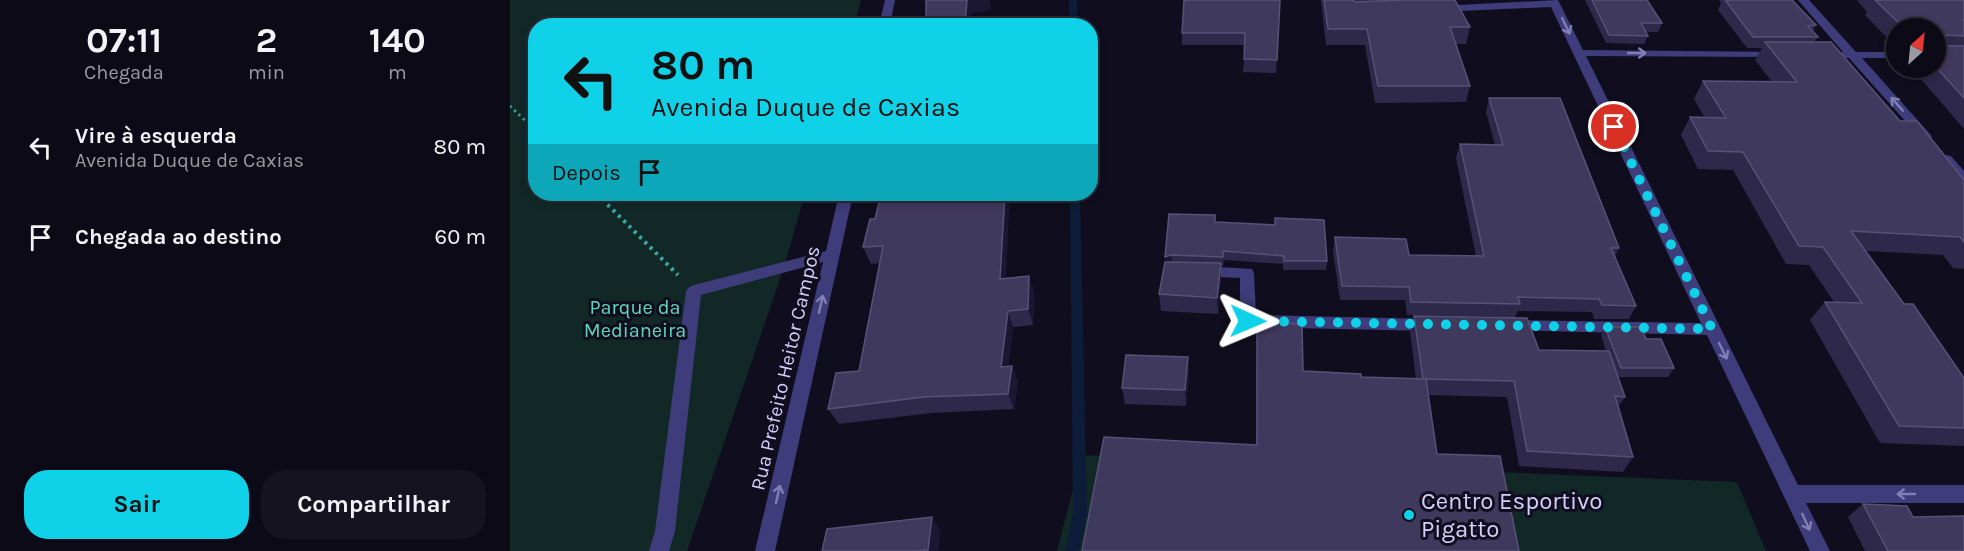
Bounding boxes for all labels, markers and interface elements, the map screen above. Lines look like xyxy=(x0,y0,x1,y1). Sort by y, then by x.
one-way arrow xyxy=(1560,17,1572,35)
north arrow xyxy=(1886,18,1946,78)
map controls xyxy=(1886,18,1946,78)
text: 07:11 xyxy=(86,19,162,61)
text: 2 xyxy=(255,19,277,61)
text: 140 xyxy=(369,19,426,61)
text: 80 m xyxy=(651,40,755,90)
icon: left xyxy=(552,42,630,120)
one-way arrow xyxy=(1626,47,1646,59)
text: Chegada xyxy=(84,61,164,84)
text: min xyxy=(248,61,285,84)
text: m xyxy=(388,61,407,84)
text: Avenida Duque de Caxias xyxy=(651,91,960,123)
one-way arrow xyxy=(1890,97,1904,112)
pin xyxy=(1588,101,1639,152)
icon: arrive xyxy=(1597,110,1630,143)
text: Vire à esquerda xyxy=(75,123,237,149)
icon: left xyxy=(24,131,57,164)
text: 80 m xyxy=(434,134,486,160)
text: Avenida Duque de Caxias xyxy=(75,149,304,172)
icon: arrive xyxy=(633,156,666,189)
text: Depois xyxy=(552,160,621,186)
icon: arrive xyxy=(24,221,57,254)
text: Chegada ao destino xyxy=(75,224,282,250)
text: 60 m xyxy=(435,224,486,250)
street label: Rua Prefeito Heitor Campos xyxy=(746,244,825,493)
position arrow xyxy=(1216,289,1280,353)
one-way arrow xyxy=(816,295,828,314)
park label: Parque da Medianeira xyxy=(584,296,686,342)
one-way arrow xyxy=(1717,342,1729,360)
button: Sair xyxy=(24,470,249,539)
button: Compartilhar xyxy=(261,470,486,539)
one-way arrow xyxy=(772,485,784,504)
place label: Centro Esportivo Pigatto xyxy=(1421,487,1602,543)
one-way arrow xyxy=(1896,488,1916,500)
marker: Centro Esportivo Pigatto xyxy=(1402,508,1416,522)
one-way arrow xyxy=(1801,513,1813,531)

